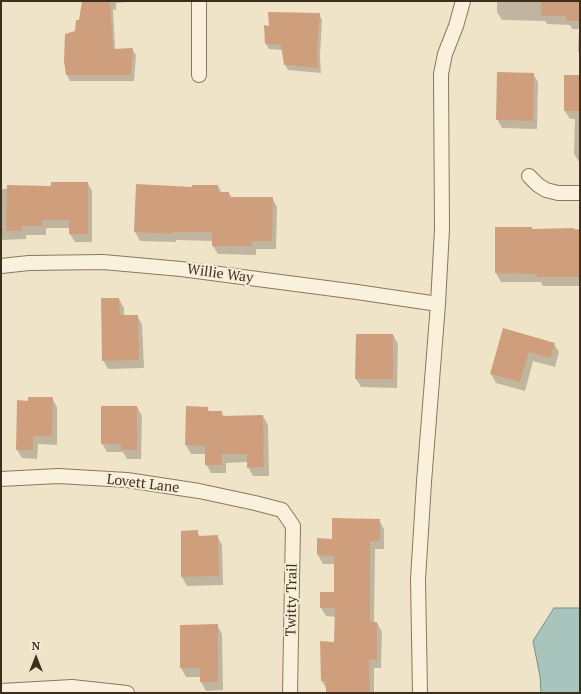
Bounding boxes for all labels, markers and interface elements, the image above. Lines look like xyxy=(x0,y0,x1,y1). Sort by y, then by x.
street label: Willie Way xyxy=(186,261,254,287)
street label: Lovett Lane xyxy=(106,471,180,497)
street label: Twitty Trail xyxy=(283,563,301,637)
north arrow xyxy=(16,638,56,678)
text: N xyxy=(32,639,40,653)

